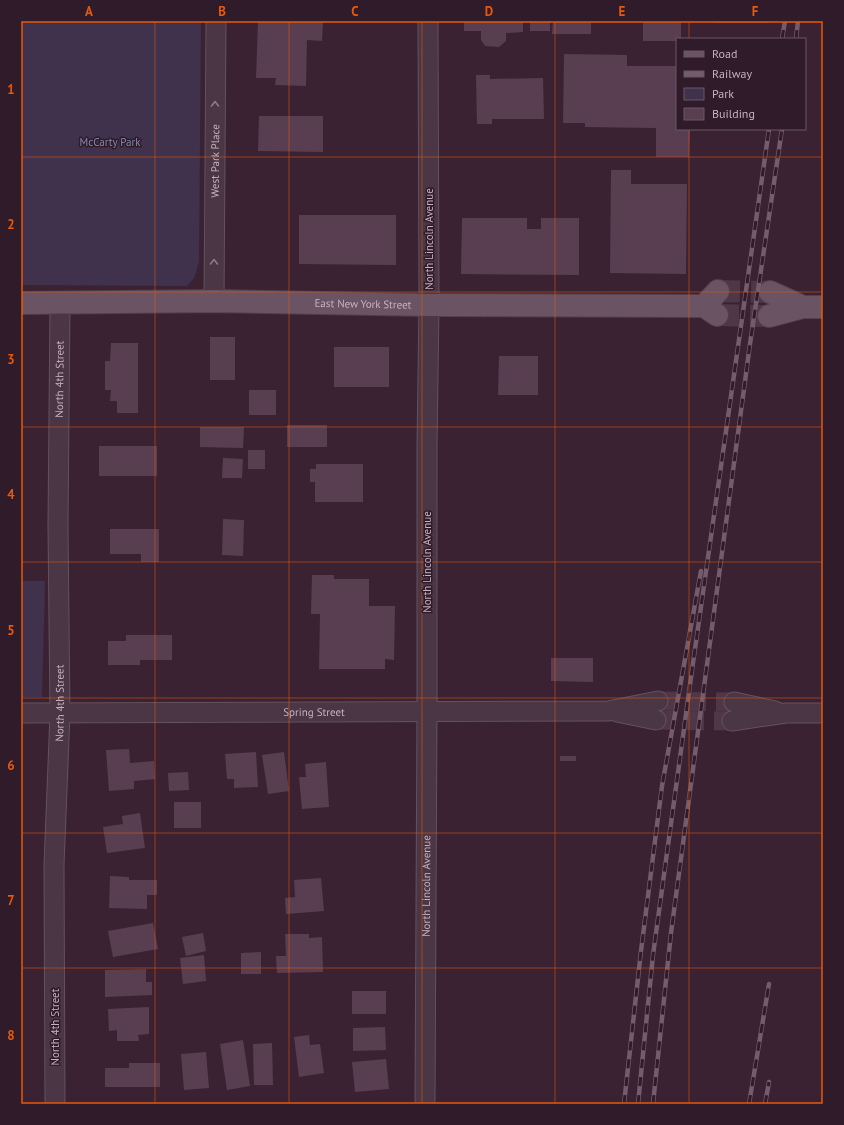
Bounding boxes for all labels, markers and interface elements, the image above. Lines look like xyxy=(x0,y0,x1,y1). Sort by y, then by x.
text: A xyxy=(85,3,93,20)
text: B xyxy=(218,3,226,20)
text: C xyxy=(351,3,359,20)
text: D xyxy=(485,3,493,20)
text: E xyxy=(619,3,626,20)
text: F xyxy=(752,3,759,20)
legend xyxy=(676,38,806,130)
text: Road xyxy=(712,46,737,61)
text: Railway xyxy=(712,66,752,81)
text: 1 xyxy=(7,81,15,98)
text: Park xyxy=(712,86,734,101)
one-way arrow xyxy=(211,101,219,107)
text: Building xyxy=(712,106,755,121)
street label: West Park Place xyxy=(208,124,222,198)
park label: McCarty Park xyxy=(80,135,141,149)
street label: North Lincoln Avenue xyxy=(422,188,436,290)
text: 2 xyxy=(7,216,15,233)
one-way arrow xyxy=(210,259,218,265)
street label: East New York Street xyxy=(314,296,412,312)
street label: North 4th Street xyxy=(52,340,67,418)
text: 3 xyxy=(7,351,15,368)
text: 4 xyxy=(7,486,15,503)
street label: North Lincoln Avenue xyxy=(420,511,434,613)
text: 5 xyxy=(7,622,15,639)
street label: North 4th Street xyxy=(52,664,67,742)
street label: Spring Street xyxy=(283,705,345,719)
text: 6 xyxy=(7,757,15,774)
street label: North Lincoln Avenue xyxy=(419,835,433,937)
text: 7 xyxy=(7,892,15,909)
street label: North 4th Street xyxy=(48,988,62,1065)
text: 8 xyxy=(7,1027,15,1044)

